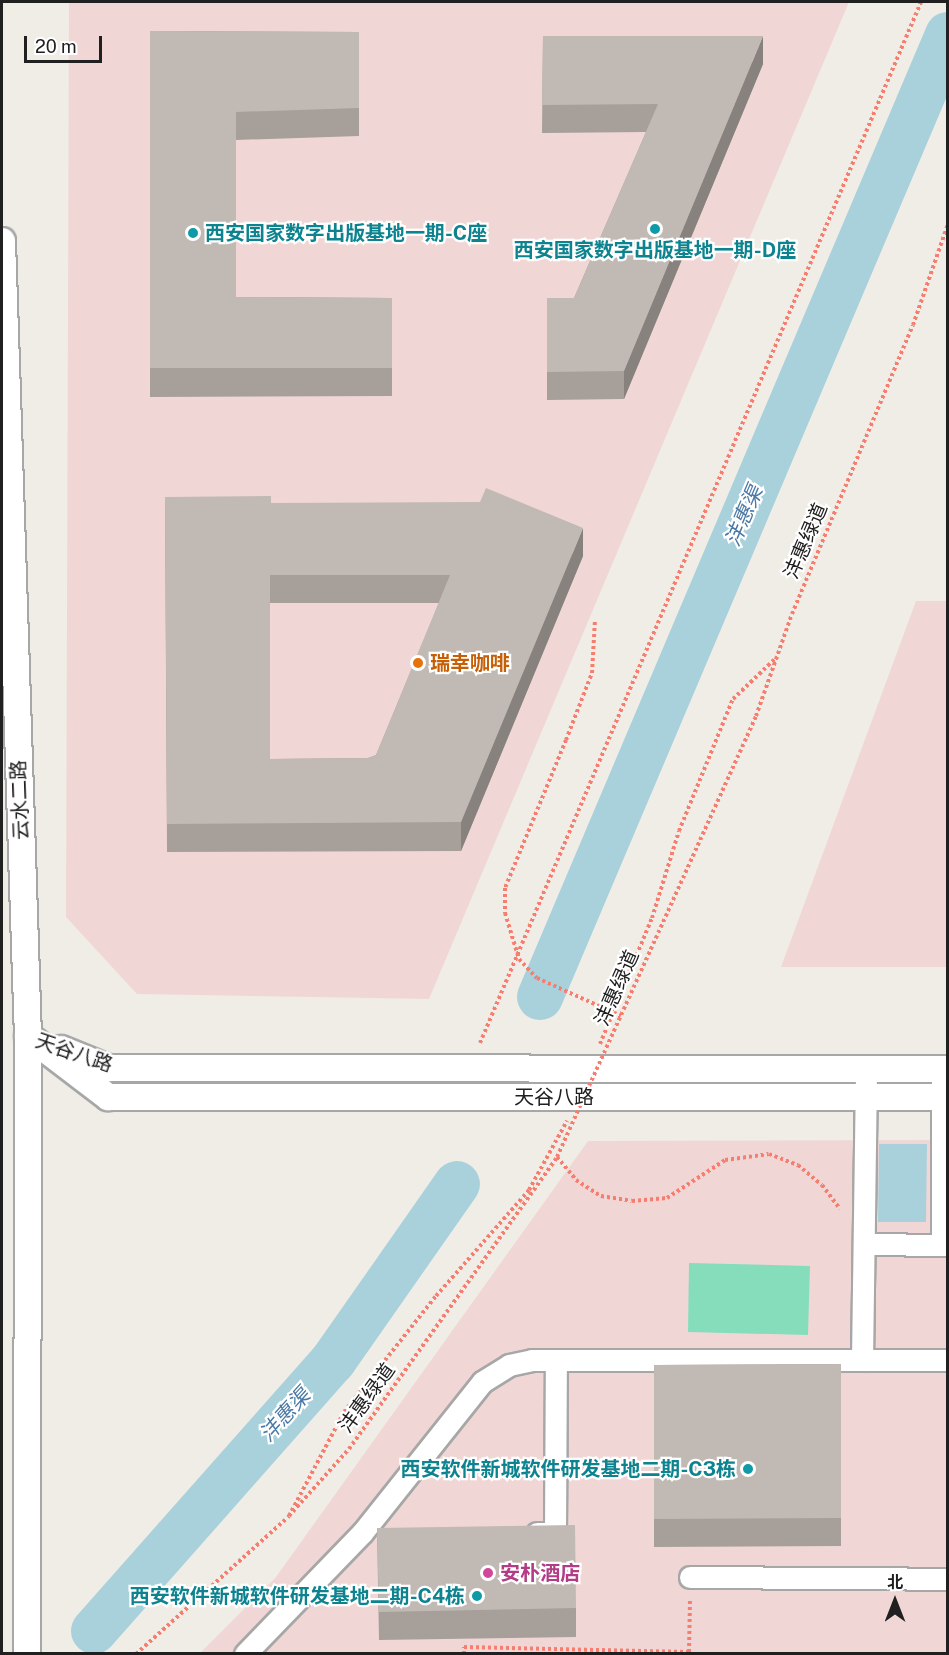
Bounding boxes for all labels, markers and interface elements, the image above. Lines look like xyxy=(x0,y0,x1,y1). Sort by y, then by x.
scale bar xyxy=(27,24,105,62)
text: 20 m xyxy=(35,36,77,57)
place label: 西安国家数字出版基地一期-C座 xyxy=(205,221,487,245)
marker: 西安国家数字出版基地一期-D座 xyxy=(648,222,662,236)
marker: 西安国家数字出版基地一期-C座 xyxy=(186,226,200,240)
place label: 西安国家数字出版基地一期-D座 xyxy=(514,238,796,262)
water label: 沣惠渠 xyxy=(720,482,768,550)
street label: 沣惠绿道 xyxy=(779,499,833,583)
place label: 瑞幸咖啡 xyxy=(430,651,510,675)
marker: 瑞幸咖啡 xyxy=(411,656,425,670)
street label: 云水二路 xyxy=(7,760,33,840)
street label: 沣惠绿道 xyxy=(590,947,644,1029)
street label: 天谷八路 xyxy=(32,1029,116,1077)
street label: 天谷八路 xyxy=(514,1085,594,1109)
street label: 沣惠绿道 xyxy=(334,1359,400,1437)
water label: 沣惠渠 xyxy=(255,1383,315,1447)
place label: 西安软件新城软件研发基地二期-C3栋 xyxy=(400,1457,736,1481)
marker: 西安软件新城软件研发基地二期-C3栋 xyxy=(741,1462,755,1476)
place label: 安朴酒店 xyxy=(500,1561,580,1585)
marker: 安朴酒店 xyxy=(481,1566,495,1580)
north arrow xyxy=(865,1571,925,1631)
text: 北 xyxy=(887,1573,903,1592)
place label: 西安软件新城软件研发基地二期-C4栋 xyxy=(130,1584,465,1608)
marker: 西安软件新城软件研发基地二期-C4栋 xyxy=(470,1589,484,1603)

